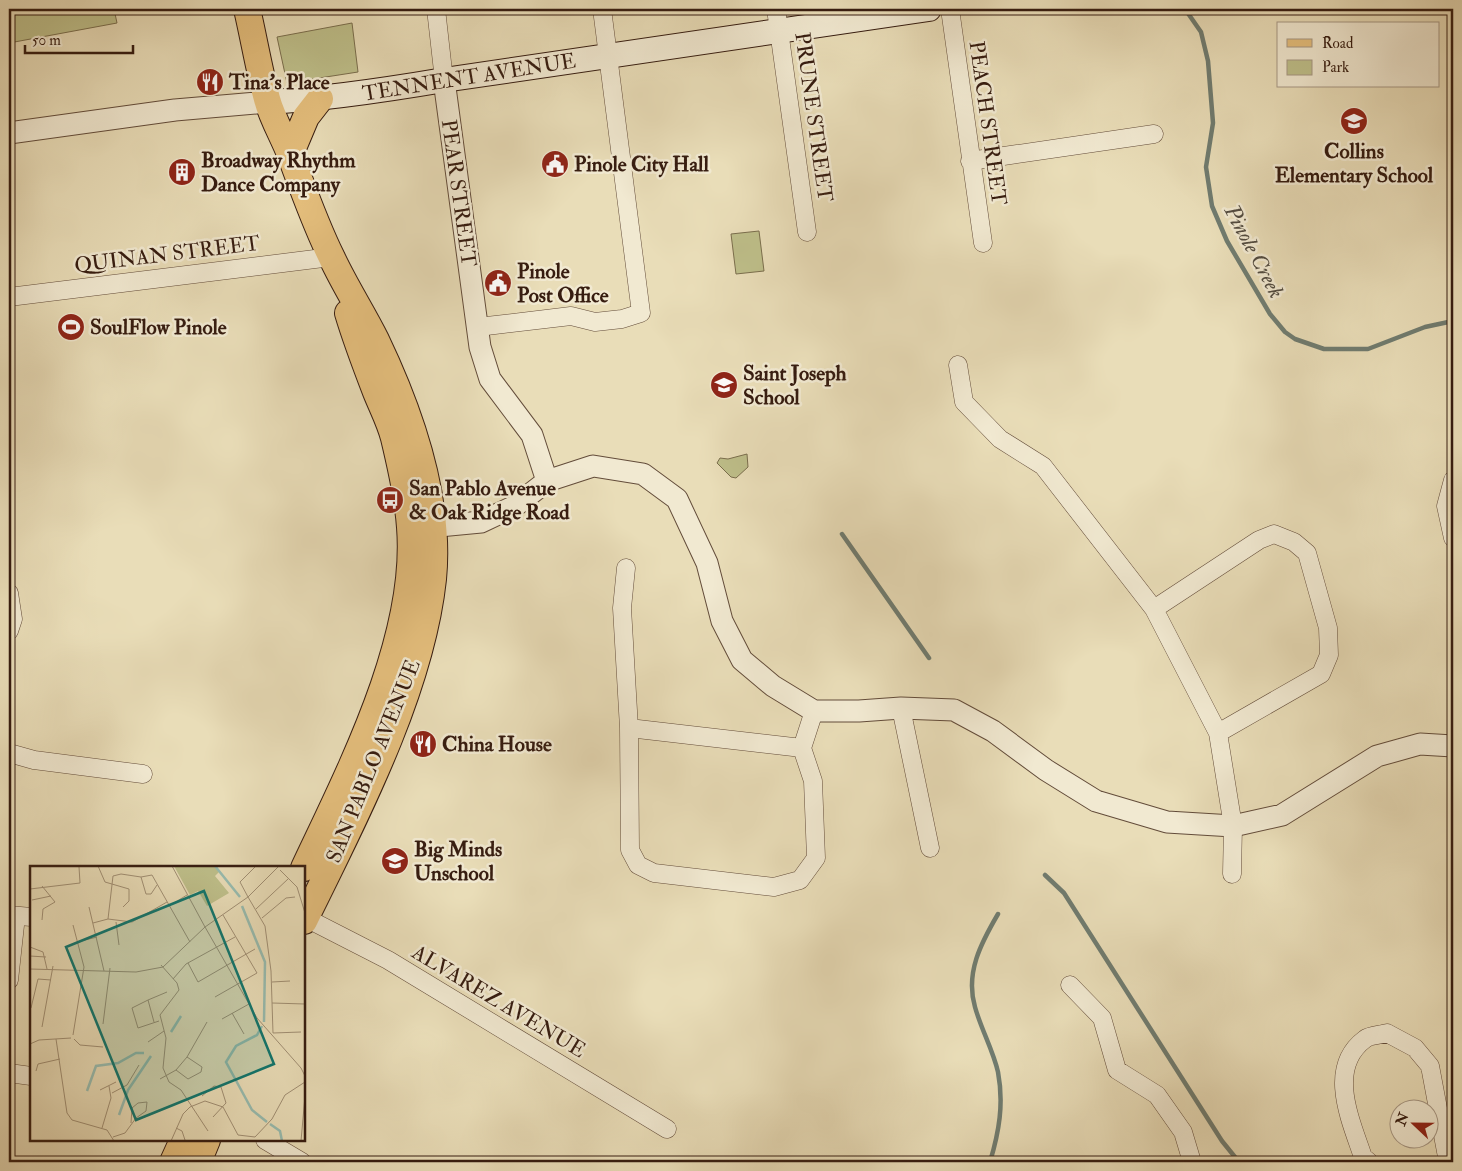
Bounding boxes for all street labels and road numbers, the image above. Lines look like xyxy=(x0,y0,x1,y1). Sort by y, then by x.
street label: PRUNE STREET xyxy=(788,31,839,204)
street label: PEACH STREET xyxy=(963,39,1012,207)
street label: TENNENT AVENUE xyxy=(360,47,578,108)
street label: PEAR STREET xyxy=(435,118,482,269)
street label: QUINAN STREET xyxy=(73,230,262,279)
street label: SAN PABLO AVENUE xyxy=(320,655,427,867)
street label: ALVAREZ AVENUE xyxy=(406,938,591,1064)

